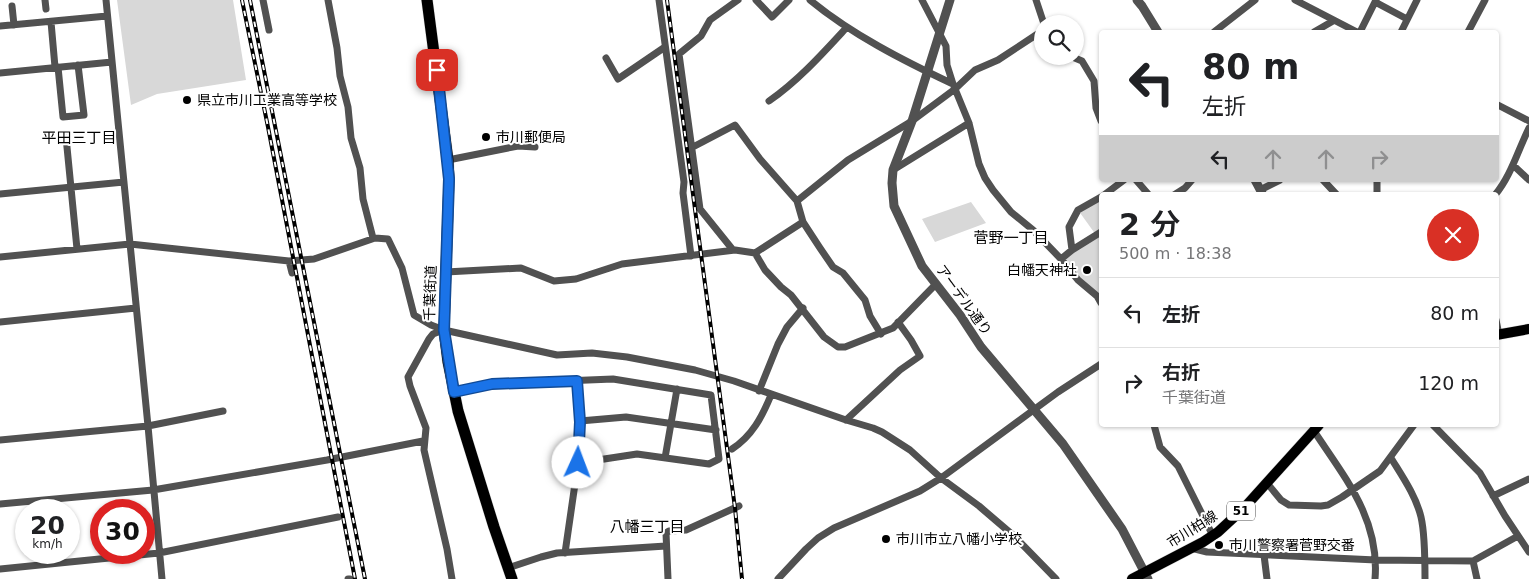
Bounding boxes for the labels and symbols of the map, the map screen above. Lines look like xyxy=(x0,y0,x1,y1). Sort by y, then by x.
pin xyxy=(416,49,458,91)
place label: 県立市川工業高等学校 xyxy=(197,92,337,108)
marker: 県立市川工業高等学校 xyxy=(181,94,193,106)
district label: 平田三丁目 xyxy=(41,129,117,147)
place label: 市川郵便局 xyxy=(496,129,566,145)
marker: 市川郵便局 xyxy=(480,131,492,143)
district label: 菅野一丁目 xyxy=(973,229,1049,247)
street label: アーデル通り xyxy=(933,262,995,338)
place label: 白幡天神社 xyxy=(1007,262,1077,278)
marker: 白幡天神社 xyxy=(1081,264,1093,276)
street label: 千葉街道 xyxy=(421,265,439,321)
position arrow xyxy=(551,436,603,488)
speed limit sign: 30 xyxy=(90,499,155,564)
road number: 51 xyxy=(1227,502,1255,520)
street label: 市川柏線 xyxy=(1164,507,1220,551)
district label: 八幡三丁目 xyxy=(609,518,685,536)
place label: 市川市立八幡小学校 xyxy=(896,531,1022,547)
marker: 市川市立八幡小学校 xyxy=(880,533,892,545)
place label: 市川警察署菅野交番 xyxy=(1229,537,1355,553)
marker: 市川警察署菅野交番 xyxy=(1213,539,1225,551)

